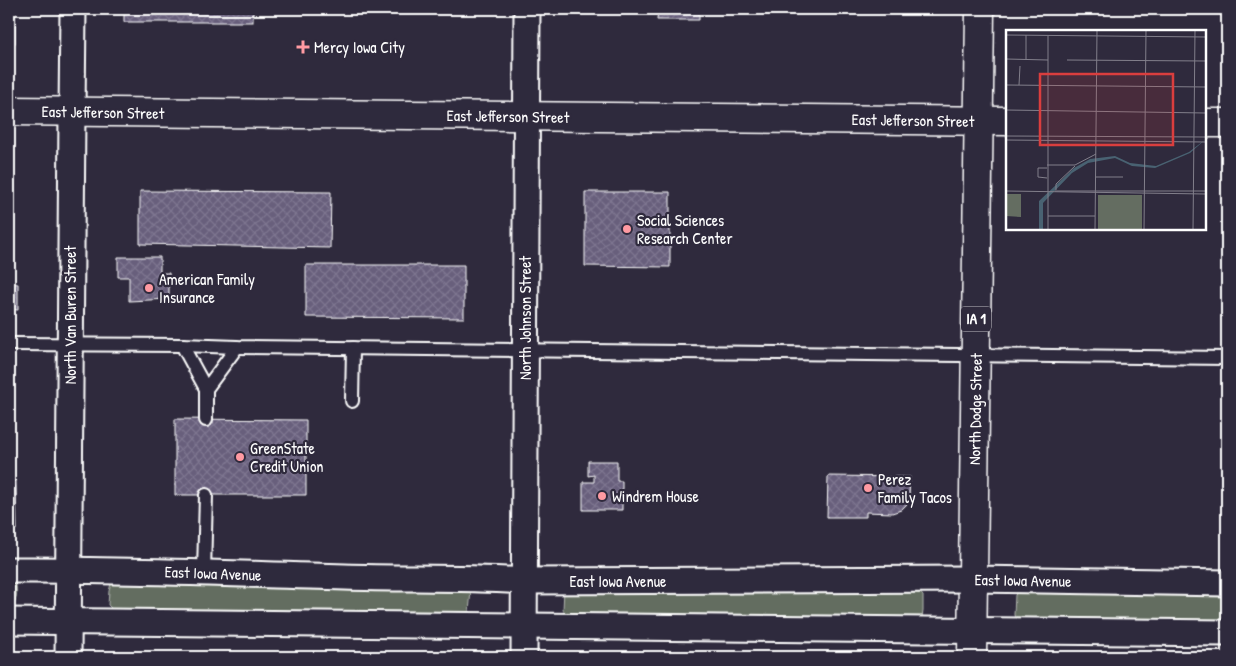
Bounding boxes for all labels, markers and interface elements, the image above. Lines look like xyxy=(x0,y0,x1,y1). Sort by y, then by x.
inset map xyxy=(1006,30,1206,230)
place label: Mercy Iowa City xyxy=(314,36,405,58)
marker: Mercy Iowa City xyxy=(296,40,310,54)
street label: East Jefferson Street xyxy=(41,100,165,124)
street label: East Jefferson Street xyxy=(446,104,570,128)
street label: East Jefferson Street xyxy=(851,108,975,132)
place label: Social Sciences Research Center xyxy=(637,209,733,249)
marker: Social Sciences Research Center xyxy=(621,223,633,235)
street label: North Van Buren Street xyxy=(59,245,81,384)
street label: North Johnson Street xyxy=(514,255,536,380)
place label: American Family Insurance xyxy=(159,268,255,308)
marker: American Family Insurance xyxy=(143,282,155,294)
road number: IA 1 xyxy=(961,306,991,332)
street label: North Dodge Street xyxy=(963,352,987,465)
place label: GreenState Credit Union xyxy=(250,437,324,477)
marker: GreenState Credit Union xyxy=(234,451,246,463)
place label: Perez Family Tacos xyxy=(877,468,952,508)
marker: Perez Family Tacos xyxy=(862,482,874,494)
place label: Windrem House xyxy=(612,485,699,507)
marker: Windrem House xyxy=(596,490,608,502)
street label: East Iowa Avenue xyxy=(164,560,262,586)
street label: East Iowa Avenue xyxy=(974,568,1072,592)
street label: East Iowa Avenue xyxy=(570,570,667,592)

